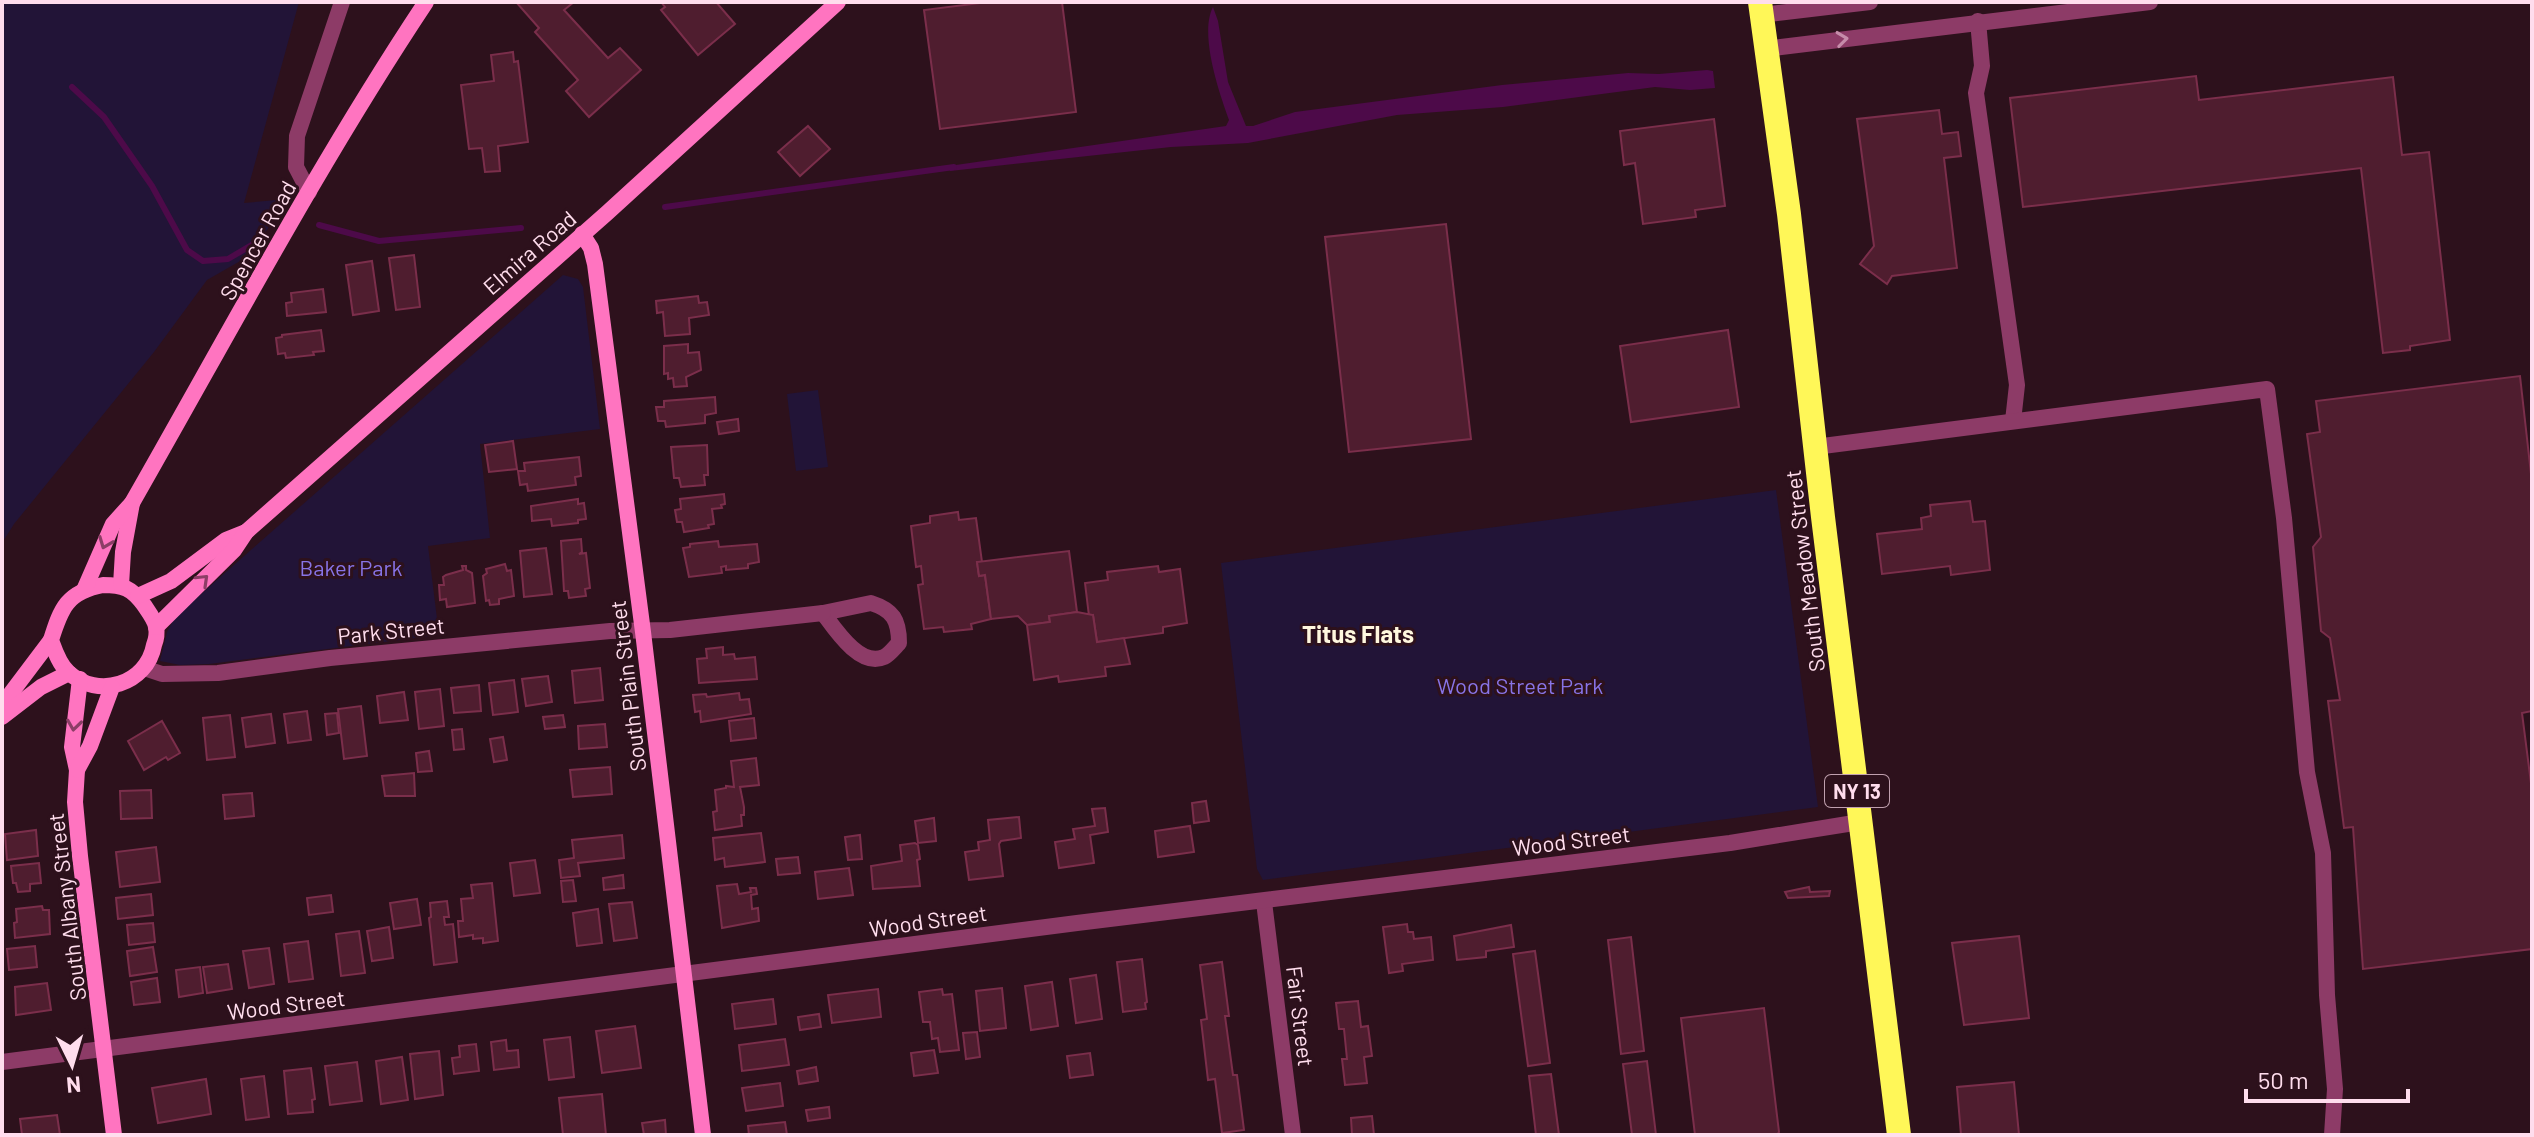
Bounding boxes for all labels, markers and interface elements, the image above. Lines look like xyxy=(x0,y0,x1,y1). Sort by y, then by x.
one-way arrow xyxy=(1836,30,1849,47)
street label: Spencer Road xyxy=(214,176,300,304)
street label: Elmira Road xyxy=(477,205,581,299)
street label: South Meadow Street xyxy=(1779,468,1829,674)
one-way arrow xyxy=(98,535,115,549)
park label: Baker Park xyxy=(300,554,402,580)
one-way arrow xyxy=(194,575,208,590)
street label: South Plain Street xyxy=(604,599,650,773)
street label: Park Street xyxy=(336,611,446,649)
district label: Titus Flats xyxy=(1302,619,1414,648)
park label: Wood Street Park xyxy=(1437,672,1603,698)
one-way arrow xyxy=(66,719,83,732)
road number: NY 13 xyxy=(1825,775,1889,807)
street label: South Albany Street xyxy=(42,812,90,1002)
street label: Wood Street xyxy=(1511,820,1631,860)
street label: Wood Street xyxy=(867,899,989,941)
street label: Fair Street xyxy=(1282,964,1320,1068)
street label: Wood Street xyxy=(226,984,346,1024)
north arrow xyxy=(32,1025,112,1105)
scale bar xyxy=(2246,1053,2408,1103)
text: 50 m xyxy=(2258,1065,2309,1094)
text: N xyxy=(65,1072,82,1100)

